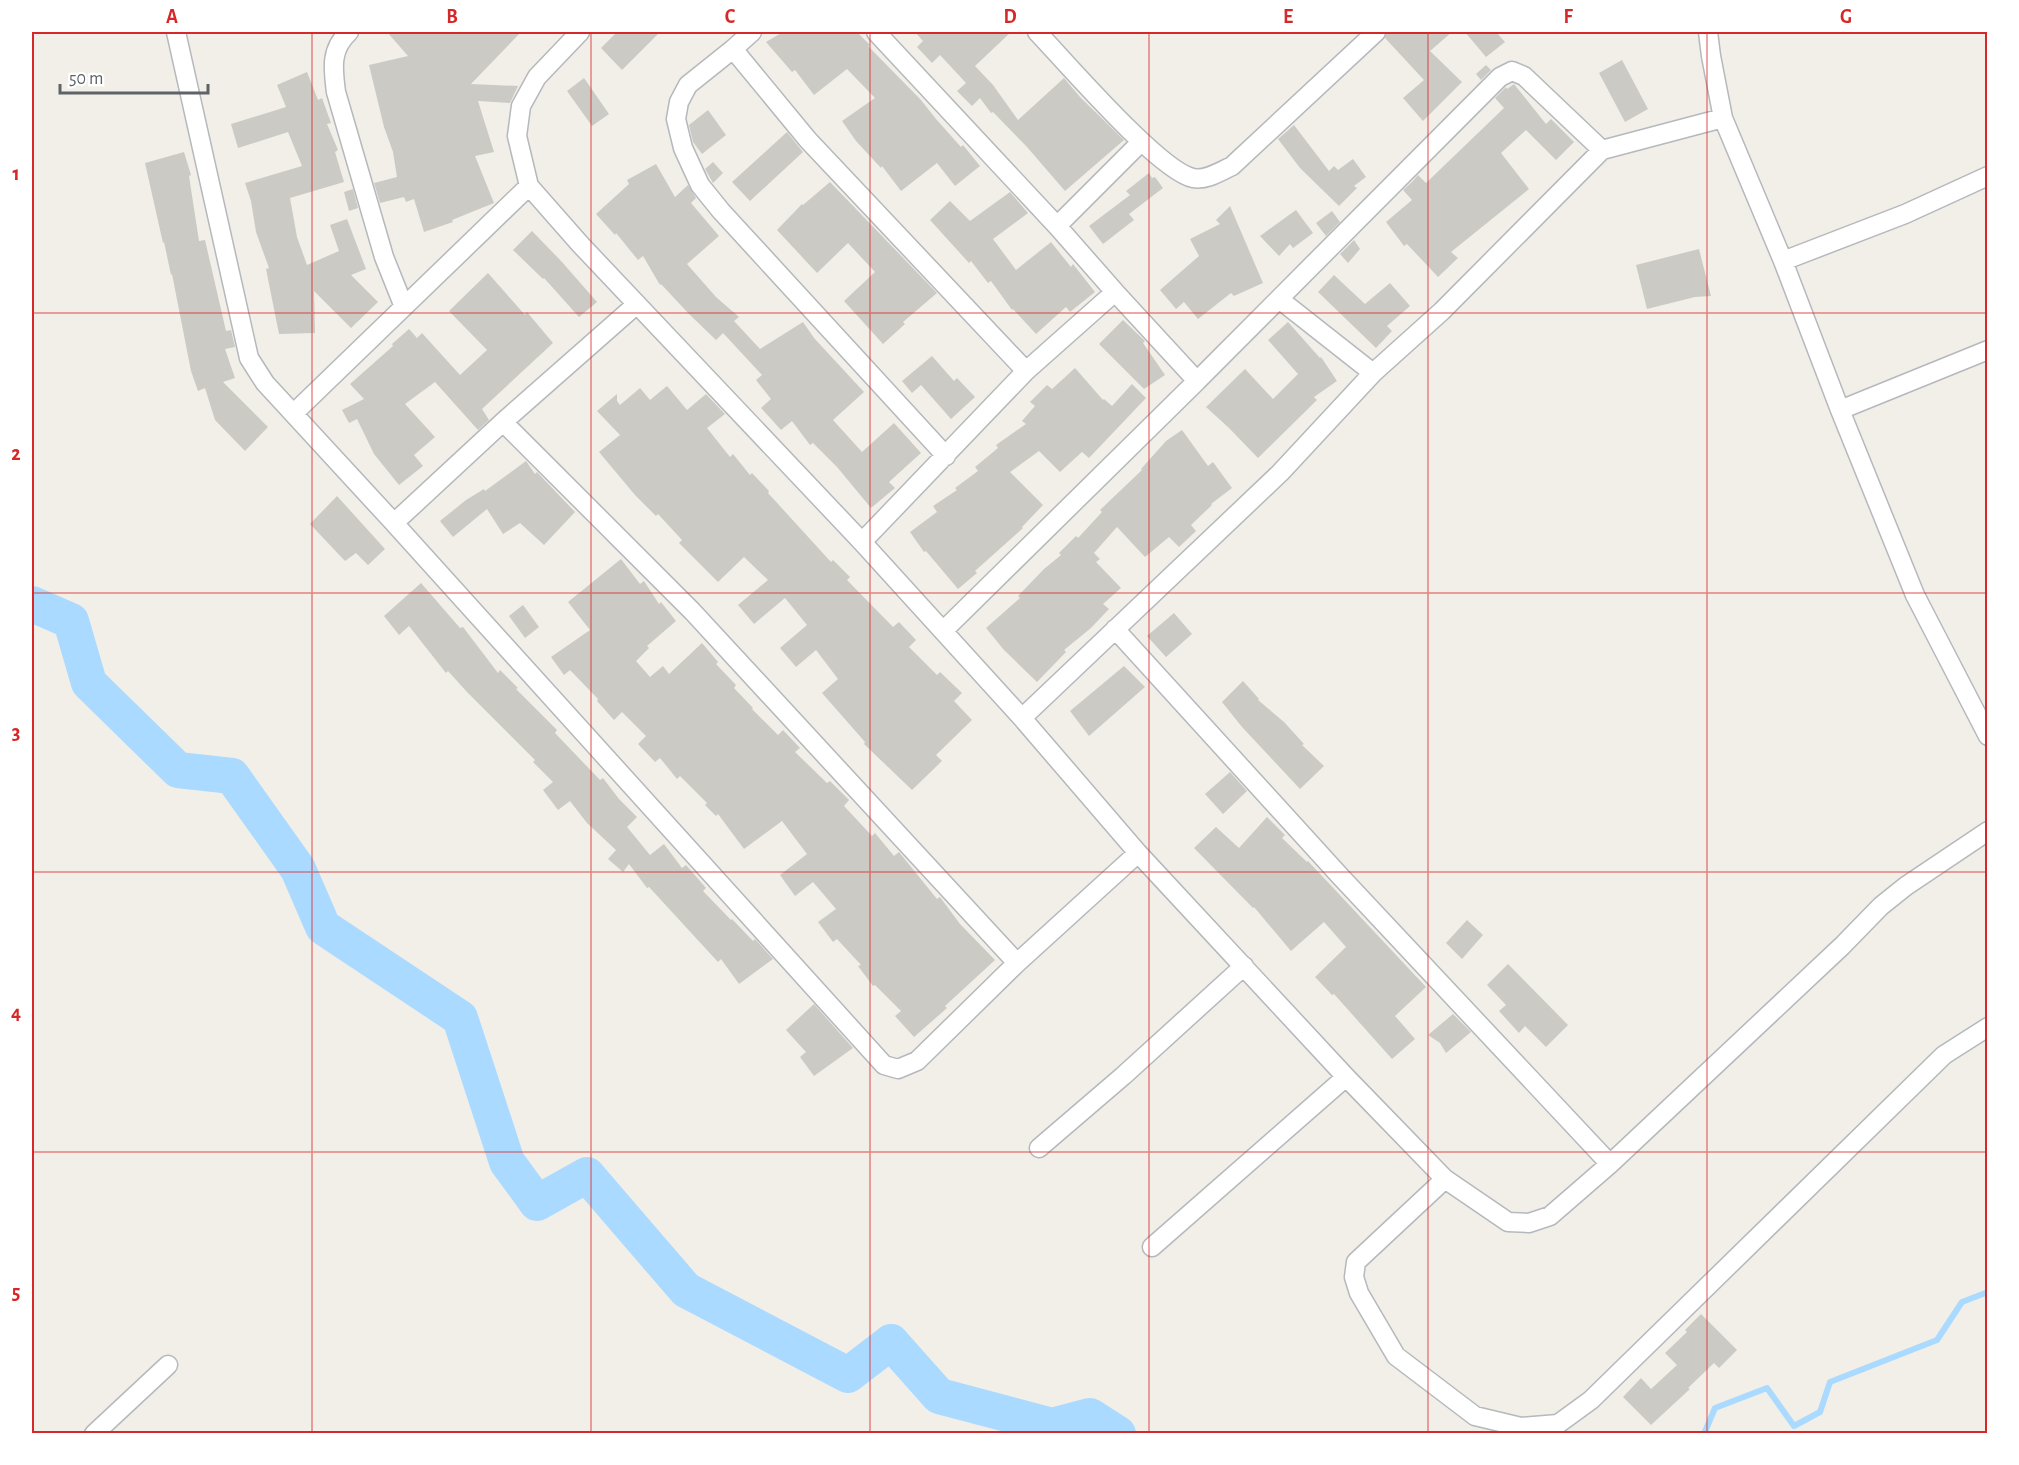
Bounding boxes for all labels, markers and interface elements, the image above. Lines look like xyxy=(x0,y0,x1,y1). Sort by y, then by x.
text: A xyxy=(166,7,178,27)
text: B xyxy=(446,7,458,27)
text: C xyxy=(725,7,736,27)
text: D xyxy=(1003,7,1017,27)
text: E xyxy=(1283,7,1293,27)
text: F xyxy=(1563,7,1573,27)
text: G xyxy=(1840,7,1852,27)
scale bar xyxy=(60,57,208,95)
text: 50 m xyxy=(69,70,103,88)
text: 1 xyxy=(12,164,20,184)
text: 2 xyxy=(11,444,21,464)
text: 3 xyxy=(12,723,20,743)
text: 4 xyxy=(11,1003,21,1023)
text: 5 xyxy=(12,1283,20,1303)

